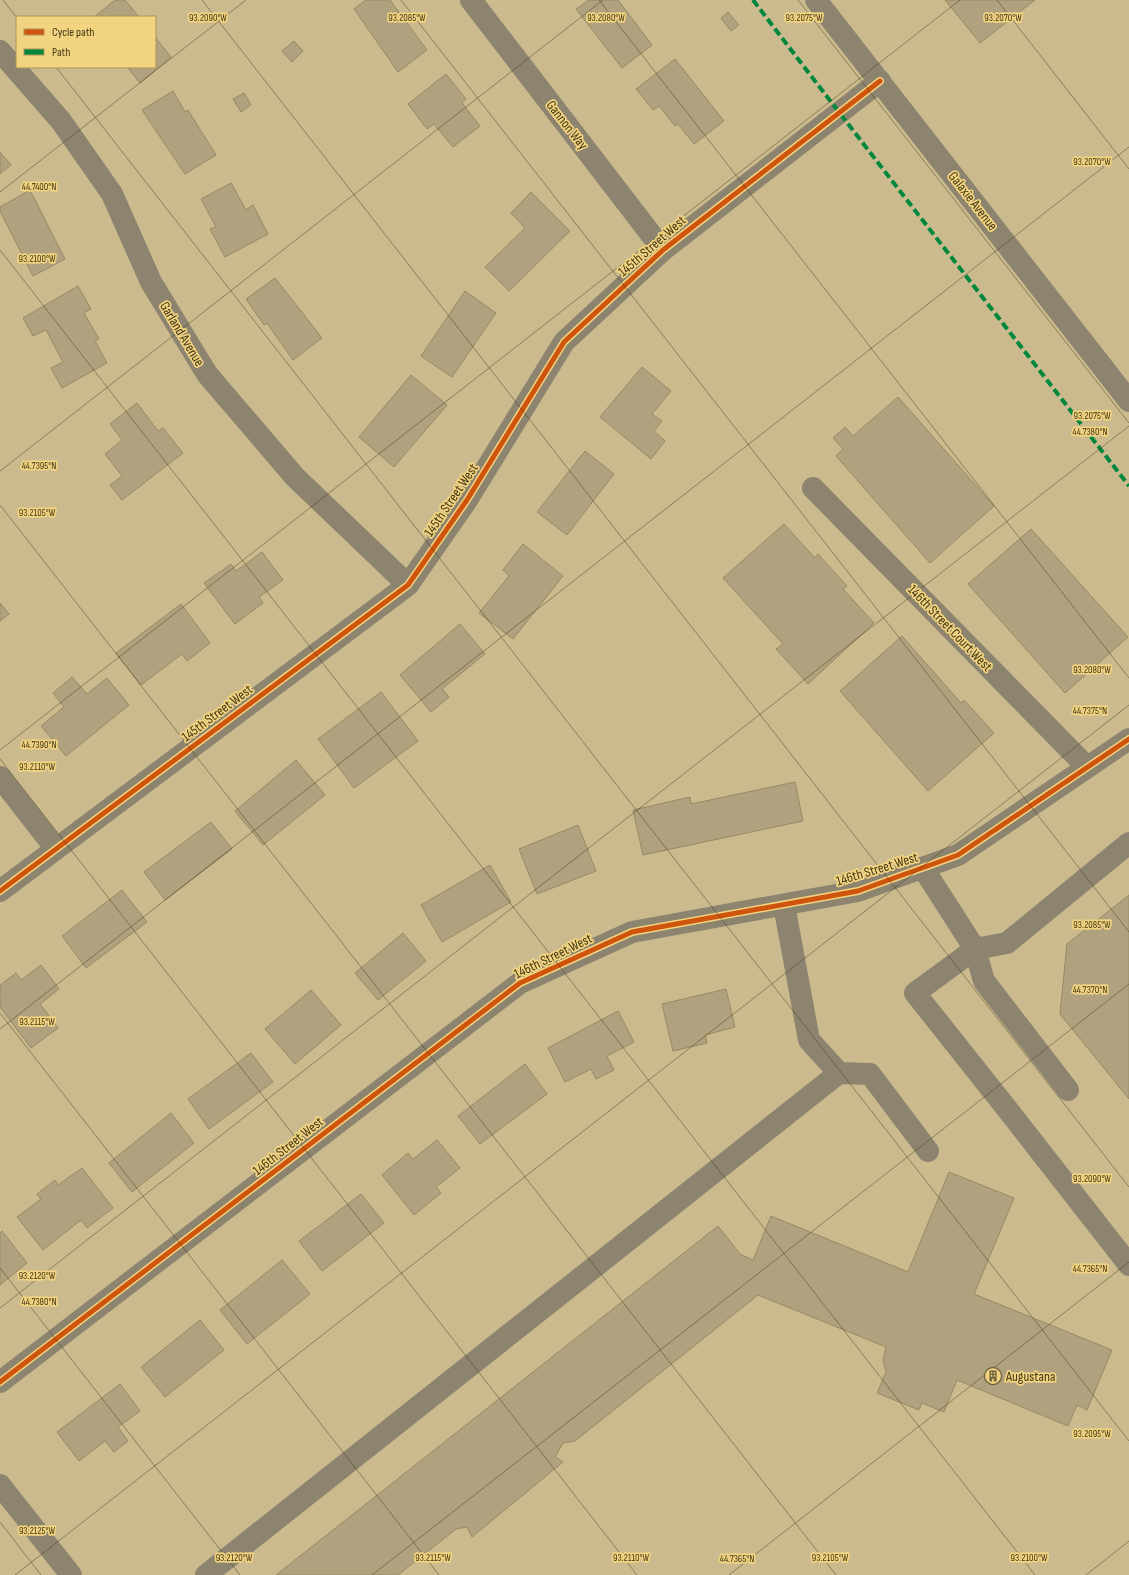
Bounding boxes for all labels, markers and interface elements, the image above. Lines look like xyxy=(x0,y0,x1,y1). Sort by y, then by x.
text: 93.2090°W xyxy=(189,12,227,24)
text: 93.2085°W xyxy=(388,12,426,24)
text: 93.2080°W xyxy=(587,12,625,24)
text: 93.2075°W xyxy=(786,12,823,24)
text: 93.2070°W xyxy=(984,12,1022,24)
legend xyxy=(16,16,156,68)
text: Cycle path xyxy=(52,25,94,40)
text: Path xyxy=(52,45,70,60)
street label: Gannon Way xyxy=(543,97,592,153)
text: 93.2070°W xyxy=(1073,156,1111,168)
street label: Galaxie Avenue xyxy=(945,168,1001,234)
text: 44.7400°N xyxy=(22,181,56,193)
street label: 145th Street West xyxy=(615,212,689,280)
text: 93.2100°W xyxy=(19,253,56,265)
street label: Garland Avenue xyxy=(156,299,208,369)
text: 93.2075°W xyxy=(1074,410,1111,422)
text: 44.7380°N xyxy=(1072,426,1108,438)
text: 44.7395°N xyxy=(22,460,56,472)
street label: 145th Street West xyxy=(420,460,482,540)
text: 93.2105°W xyxy=(19,507,56,519)
street label: 146th Street Court West xyxy=(904,581,996,675)
text: 93.2080°W xyxy=(1073,664,1111,676)
street label: 145th Street West xyxy=(178,681,256,745)
text: 44.7375°N xyxy=(1073,705,1107,717)
text: 44.7390°N xyxy=(21,739,57,751)
text: 93.2110°W xyxy=(19,761,55,773)
street label: 146th Street West xyxy=(834,848,920,890)
text: 93.2085°W xyxy=(1073,919,1111,931)
street label: 146th Street West xyxy=(511,930,595,982)
text: 44.7370°N xyxy=(1073,984,1107,996)
text: 93.2115°W xyxy=(19,1016,55,1028)
street label: 146th Street West xyxy=(249,1113,327,1179)
text: 93.2090°W xyxy=(1073,1173,1111,1185)
text: 44.7365°N xyxy=(1073,1263,1107,1275)
text: 93.2120°W xyxy=(19,1270,56,1282)
text: 44.7380°N xyxy=(21,1296,57,1308)
building icon: Augustana xyxy=(983,1366,1003,1386)
place label: Augustana xyxy=(1005,1368,1055,1385)
text: 93.2095°W xyxy=(1073,1428,1111,1440)
text: 93.2125°W xyxy=(19,1525,56,1537)
text: 93.2120°W xyxy=(216,1552,253,1564)
text: 93.2115°W xyxy=(415,1552,451,1564)
text: 93.2110°W xyxy=(613,1552,649,1564)
text: 93.2105°W xyxy=(812,1552,849,1564)
text: 93.2100°W xyxy=(1011,1552,1048,1564)
text: 44.7365°N xyxy=(720,1553,754,1565)

